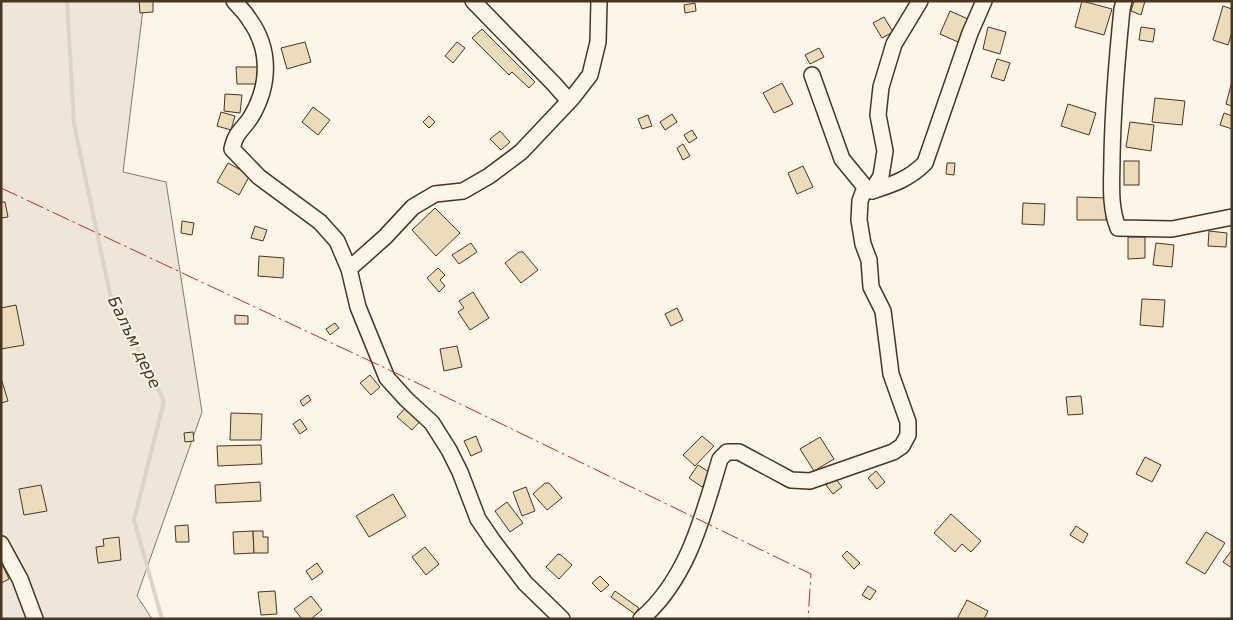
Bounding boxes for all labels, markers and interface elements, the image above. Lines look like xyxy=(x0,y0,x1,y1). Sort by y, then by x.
water label: Балъм дере xyxy=(104,293,165,392)

